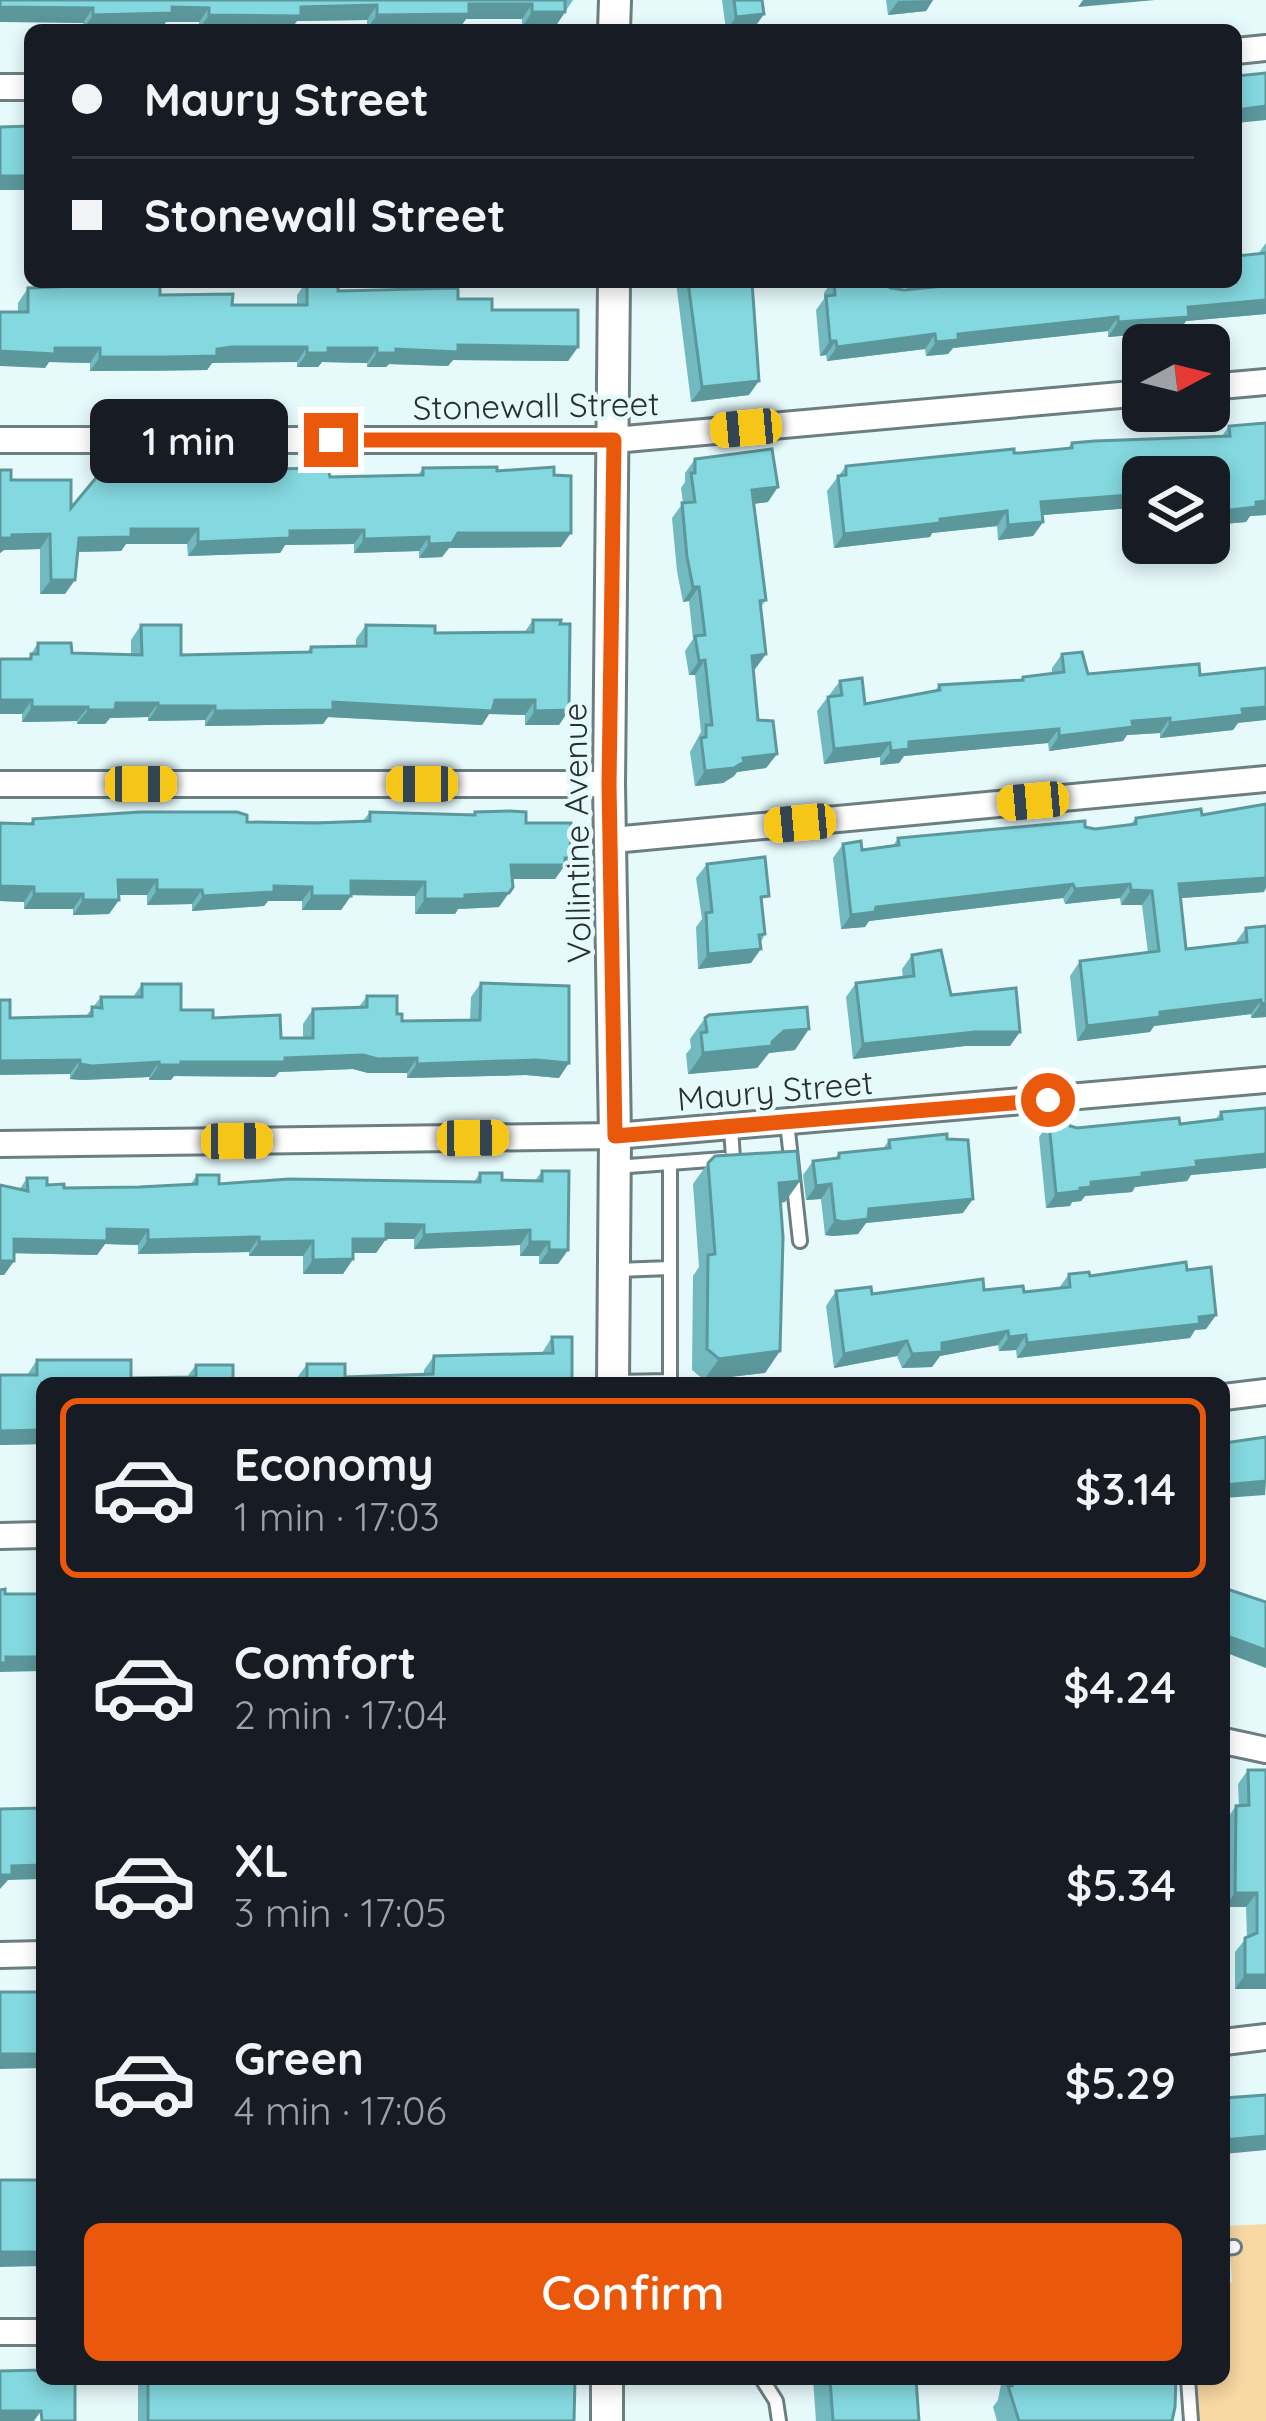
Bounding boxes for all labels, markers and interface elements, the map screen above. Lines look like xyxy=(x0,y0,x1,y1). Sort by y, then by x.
text: Maury Street xyxy=(144,71,429,127)
text: Stonewall Street xyxy=(144,187,506,243)
north arrow xyxy=(1122,324,1230,432)
map controls xyxy=(1122,324,1230,564)
street label: Stonewall Street xyxy=(412,382,660,428)
callout: 1 min xyxy=(91,398,289,482)
car xyxy=(709,407,783,449)
route end xyxy=(304,413,358,467)
text: 1 min xyxy=(142,416,236,465)
button: layers xyxy=(1122,456,1230,564)
street label: Vollintine Avenue xyxy=(553,703,599,963)
car xyxy=(105,766,177,802)
car xyxy=(386,766,458,802)
car xyxy=(996,780,1070,822)
car xyxy=(763,802,837,844)
street label: Maury Street xyxy=(675,1061,875,1119)
route start xyxy=(1021,1073,1075,1127)
car xyxy=(437,1119,509,1157)
car xyxy=(201,1122,273,1160)
icon: car xyxy=(90,1434,198,1542)
text: Economy xyxy=(234,1436,434,1492)
text: $3.14 xyxy=(1075,1460,1176,1516)
text: 1 min · 17:03 xyxy=(234,1492,440,1541)
icon: car xyxy=(90,1632,198,1740)
text: Comfort xyxy=(234,1634,416,1690)
text: $4.24 xyxy=(1063,1658,1176,1714)
text: 2 min · 17:04 xyxy=(234,1690,447,1739)
icon: car xyxy=(90,1830,198,1938)
text: XL xyxy=(234,1832,289,1888)
text: $5.34 xyxy=(1066,1856,1176,1912)
text: 3 min · 17:05 xyxy=(234,1888,447,1937)
icon: car xyxy=(90,2028,198,2136)
text: Green xyxy=(234,2030,364,2086)
text: $5.29 xyxy=(1065,2054,1176,2110)
text: 4 min · 17:06 xyxy=(234,2086,446,2135)
button: Confirm xyxy=(84,2223,1182,2361)

